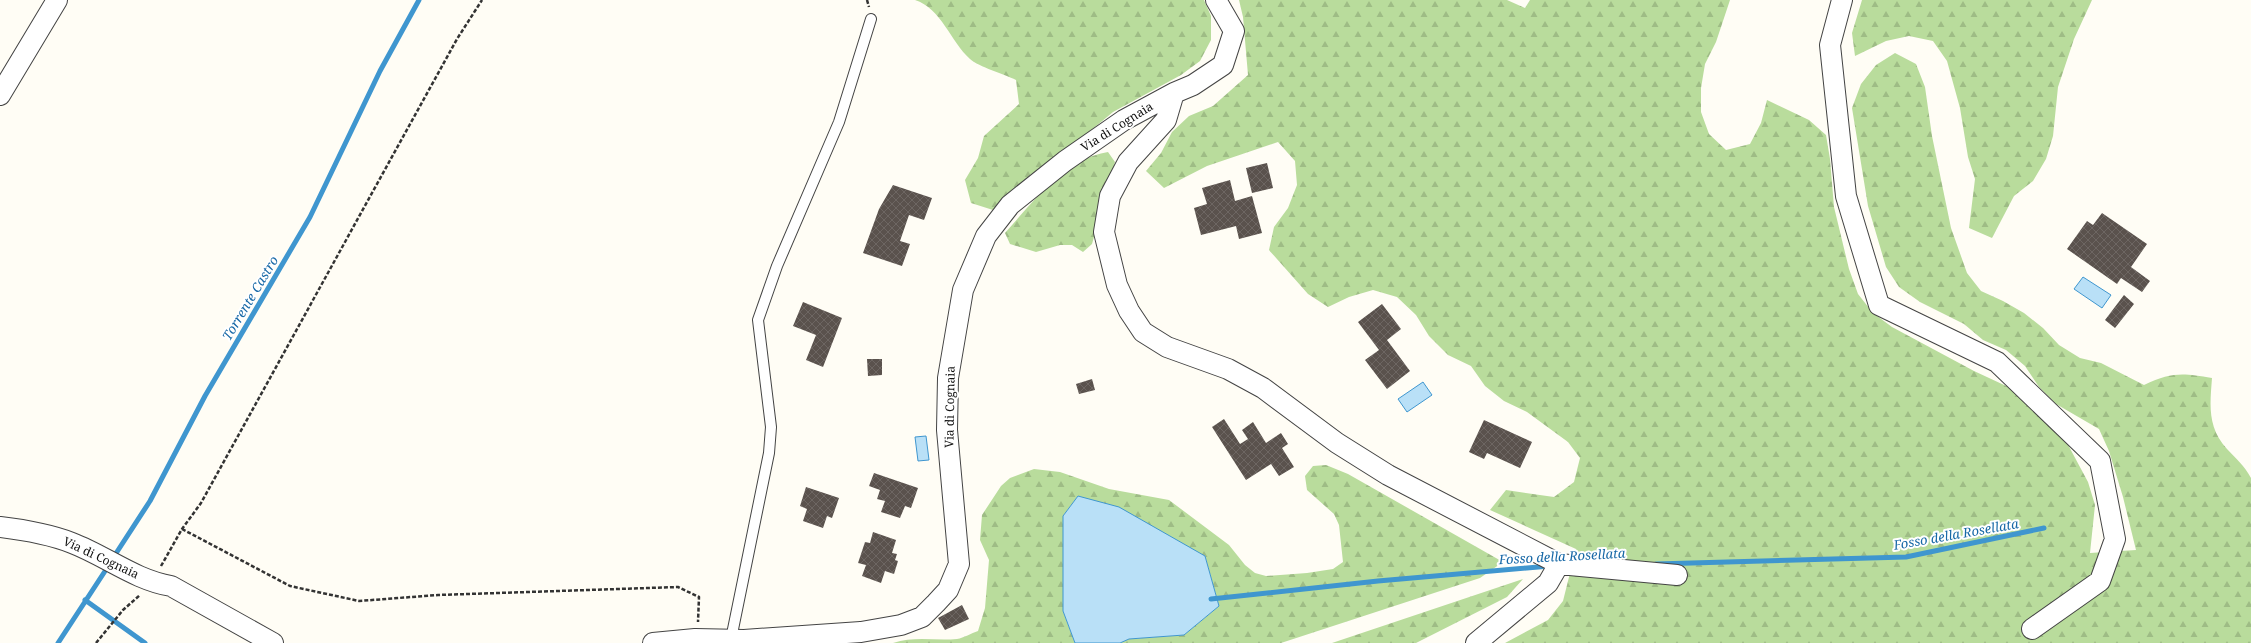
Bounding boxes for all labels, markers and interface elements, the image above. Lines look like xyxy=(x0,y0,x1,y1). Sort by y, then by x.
street label: Via di Cognaia xyxy=(1077,98,1156,156)
water label: Torrente Castro xyxy=(218,252,282,344)
street label: Via di Cognaia xyxy=(940,366,959,448)
water label: Fosso della Rosellata xyxy=(1891,514,2020,554)
street label: Via di Cognaia xyxy=(60,533,142,583)
water label: Fosso della Rosellata xyxy=(1497,544,1626,568)

